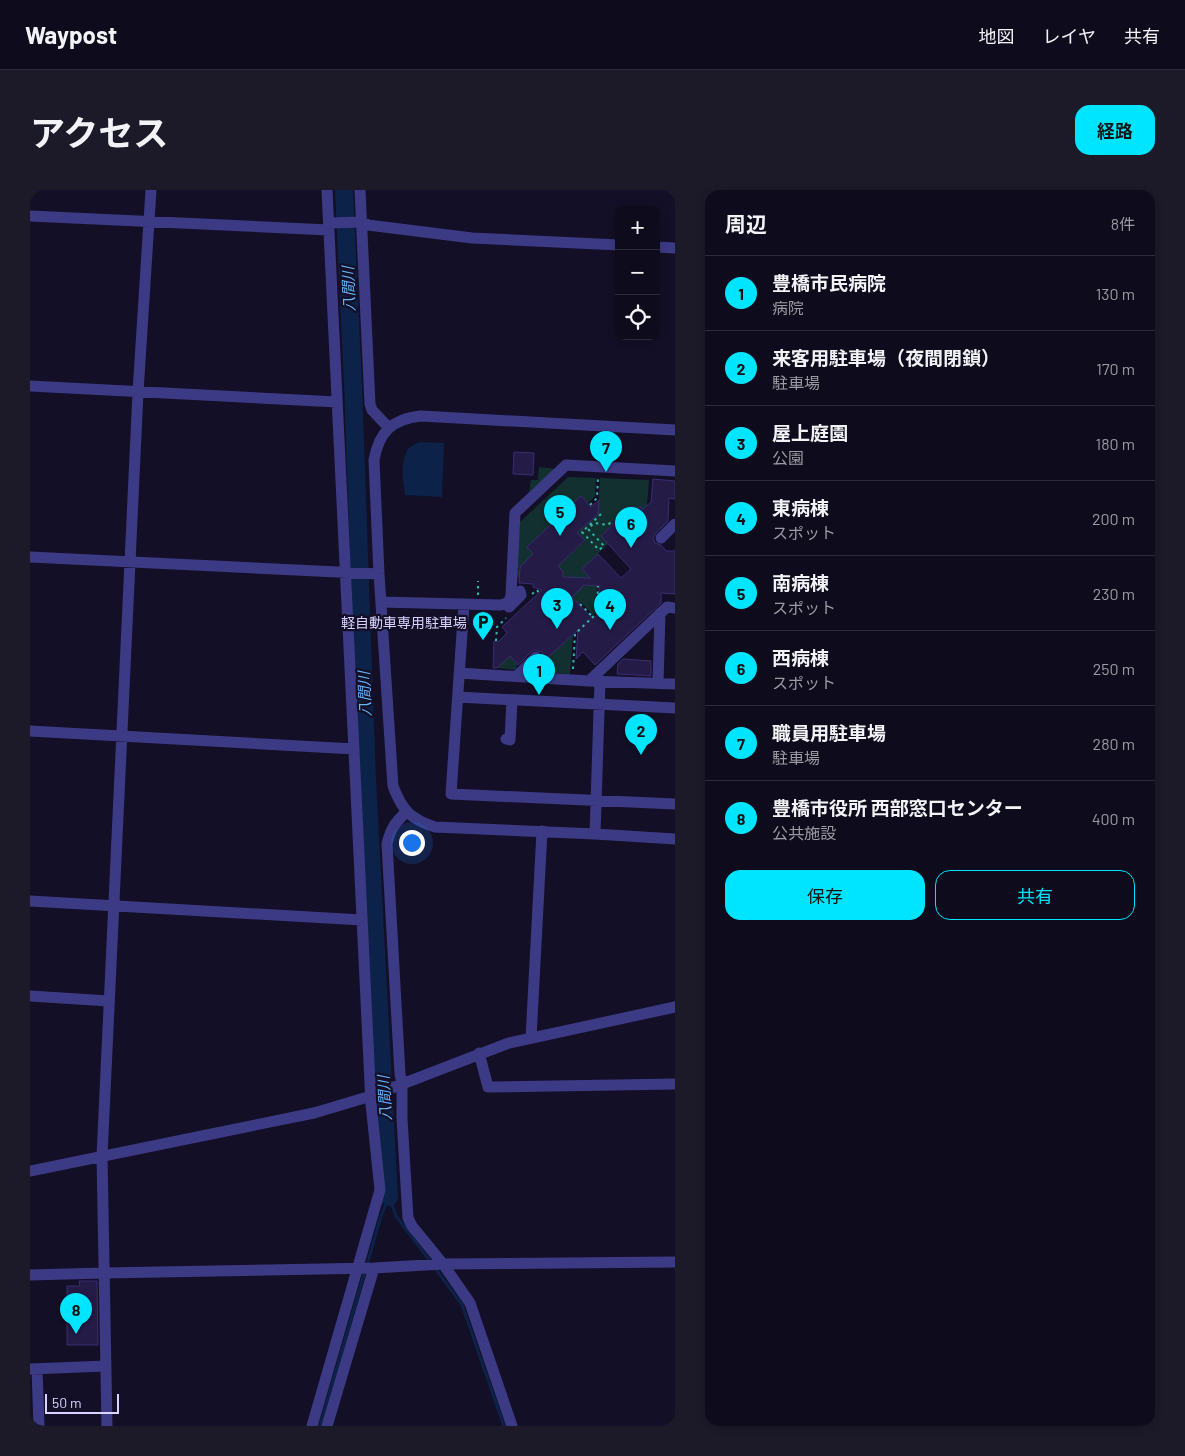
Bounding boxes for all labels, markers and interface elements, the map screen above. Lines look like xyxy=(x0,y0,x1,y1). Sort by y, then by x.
text: Waypost xyxy=(25,20,117,49)
text: 地図 xyxy=(979,25,1015,47)
text: レイヤ xyxy=(1043,25,1096,47)
text: 共有 xyxy=(1124,25,1160,47)
button: 経路 xyxy=(1075,105,1155,155)
text: アクセス xyxy=(30,111,168,153)
map controls xyxy=(615,205,660,340)
button: + xyxy=(615,205,660,250)
text: 周辺 xyxy=(725,211,767,236)
text: 8件 xyxy=(1111,214,1135,233)
button: − xyxy=(615,250,660,295)
water label: 八間川 xyxy=(338,264,358,312)
text: 豊橋市民病院 xyxy=(772,271,886,294)
text: 1 xyxy=(738,284,744,303)
text: 130 m xyxy=(1096,284,1135,303)
button: locate xyxy=(615,295,660,340)
text: 病院 xyxy=(772,298,804,317)
text: 来客用駐車場（夜間閉鎖） xyxy=(772,346,1000,369)
text: 2 xyxy=(737,359,745,378)
text: 170 m xyxy=(1096,359,1135,378)
text: 駐車場 xyxy=(772,373,820,392)
text: 屋上庭園 xyxy=(772,421,848,444)
pin: 7 xyxy=(590,431,622,472)
text: 3 xyxy=(737,434,745,453)
text: 180 m xyxy=(1096,434,1135,453)
text: 公園 xyxy=(772,448,804,467)
pin: 5 xyxy=(544,495,576,536)
text: 東病棟 xyxy=(772,496,829,519)
pin: 6 xyxy=(615,507,647,548)
text: 4 xyxy=(736,509,746,528)
text: 200 m xyxy=(1092,509,1135,528)
text: スポット xyxy=(772,523,836,542)
text: 南病棟 xyxy=(772,571,829,594)
text: 5 xyxy=(737,584,745,603)
text: 230 m xyxy=(1093,584,1135,603)
pin: 3 xyxy=(541,588,573,629)
pin: 4 xyxy=(594,589,626,630)
text: スポット xyxy=(772,598,836,617)
parking icon: 軽自動車専用駐車場 xyxy=(471,610,495,641)
place label: 軽自動車専用駐車場 xyxy=(341,614,467,631)
text: 西病棟 xyxy=(772,646,829,669)
pin: 1 xyxy=(523,654,555,695)
text: 6 xyxy=(737,659,745,678)
text: 250 m xyxy=(1093,659,1135,678)
water label: 八間川 xyxy=(354,669,374,717)
text: スポット xyxy=(772,673,836,692)
pin: 2 xyxy=(625,714,657,755)
text: 職員用駐車場 xyxy=(772,721,886,744)
text: 7 xyxy=(737,734,745,753)
text: 280 m xyxy=(1093,734,1135,753)
text: 駐車場 xyxy=(772,748,820,767)
text: 豊橋市役所 西部窓口センター xyxy=(772,796,1023,819)
text: 8 xyxy=(737,809,745,828)
text: 400 m xyxy=(1092,809,1135,828)
text: 公共施設 xyxy=(772,823,836,842)
your location xyxy=(399,830,425,856)
button: 保存 xyxy=(725,870,925,920)
button: 共有 xyxy=(935,870,1135,920)
water label: 八間川 xyxy=(374,1073,394,1121)
pin: 8 xyxy=(60,1293,92,1334)
scale bar xyxy=(45,1391,119,1414)
text: 50 m xyxy=(52,1394,81,1411)

